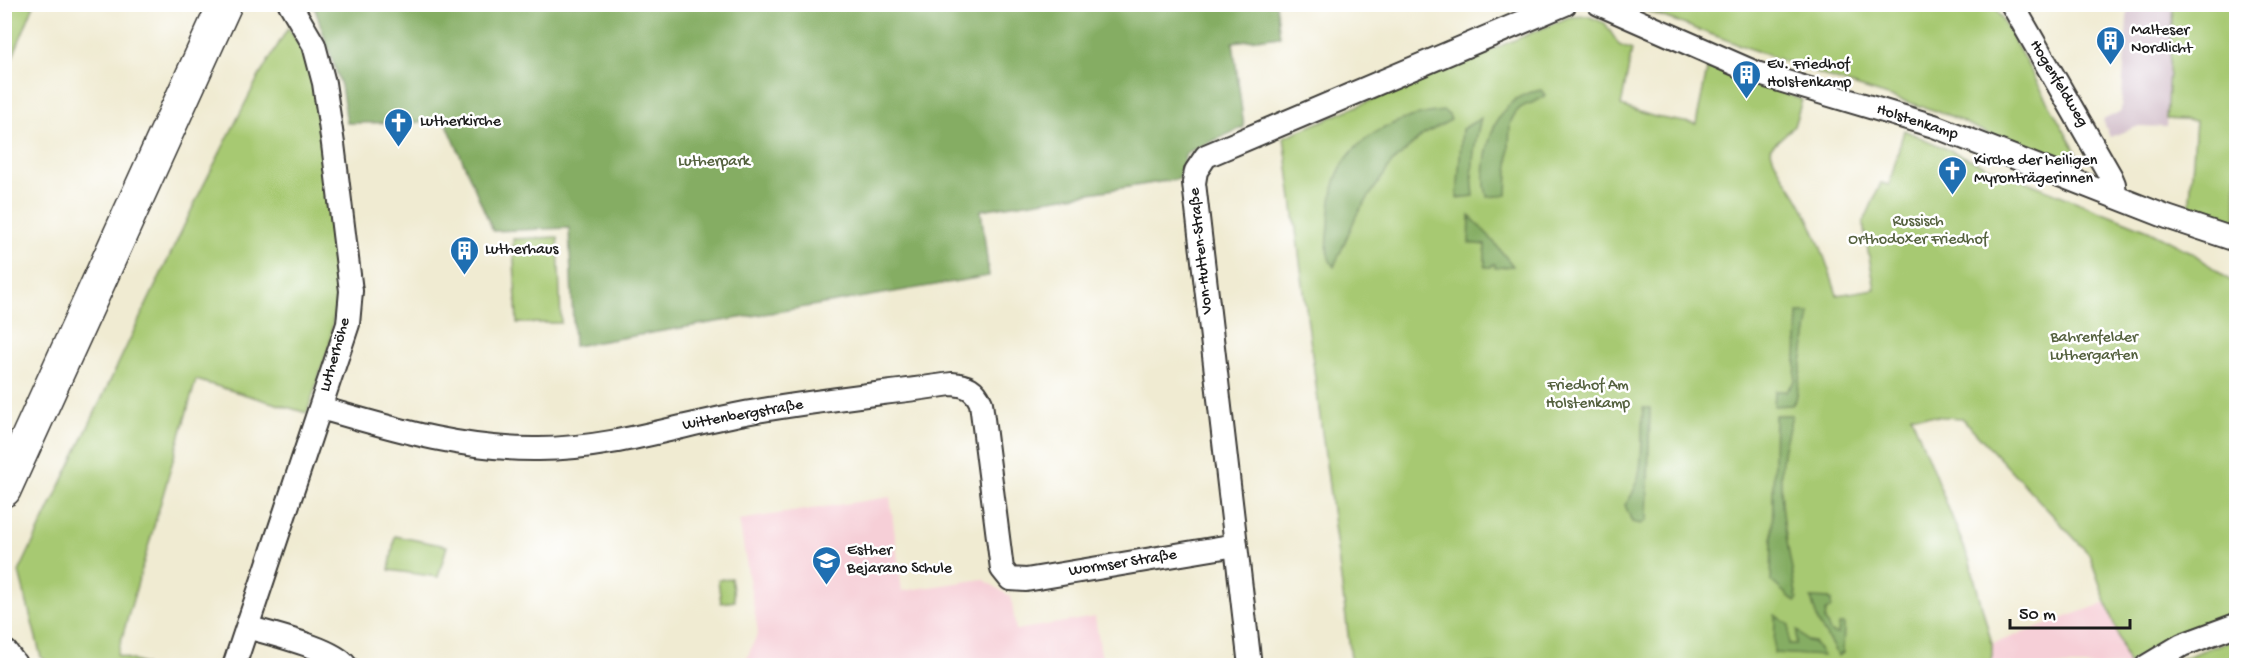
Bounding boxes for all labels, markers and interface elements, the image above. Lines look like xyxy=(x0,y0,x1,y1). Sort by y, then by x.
place label: Malteser Nordlicht xyxy=(2131,22,2194,59)
building icon: Malteser Nordlicht xyxy=(2094,24,2126,66)
street label: Hogenfeldweg xyxy=(2025,37,2091,131)
place label: Ev. Friedhof Holstenkamp xyxy=(1767,56,1852,93)
building icon: Ev. Friedhof Holstenkamp xyxy=(1730,58,1762,100)
street label: Holstenkamp xyxy=(1874,101,1960,145)
church icon: Lutherkirche xyxy=(383,106,415,148)
place label: Lutherkirche xyxy=(420,113,502,132)
place label: Kirche der heiligen Myronträgerinnen xyxy=(1974,152,2098,189)
park label: Lutherpark xyxy=(678,153,752,172)
church icon: Kirche der heiligen Myronträgerinnen xyxy=(1937,154,1969,196)
street label: Von-Hutten-Straße xyxy=(1186,186,1218,316)
park label: Russisch Orthodoxer Friedhof xyxy=(1848,213,1989,250)
building icon: Lutherhaus xyxy=(448,234,480,276)
place label: Lutherhaus xyxy=(485,241,559,260)
street label: Lutherhöhe xyxy=(316,315,356,394)
park label: Bahrenfelder Luthergarten xyxy=(2049,329,2139,366)
park label: Friedhof Am Holstenkamp xyxy=(1546,377,1630,414)
street label: Wittenbergstraße xyxy=(681,396,806,436)
place label: Esther Bejarano Schule xyxy=(846,542,953,579)
school or university icon: Esther Bejarano Schule xyxy=(810,544,842,586)
street label: Wormser Straße xyxy=(1068,546,1179,582)
scale bar xyxy=(2010,592,2130,630)
text: 50 m xyxy=(2019,605,2056,626)

